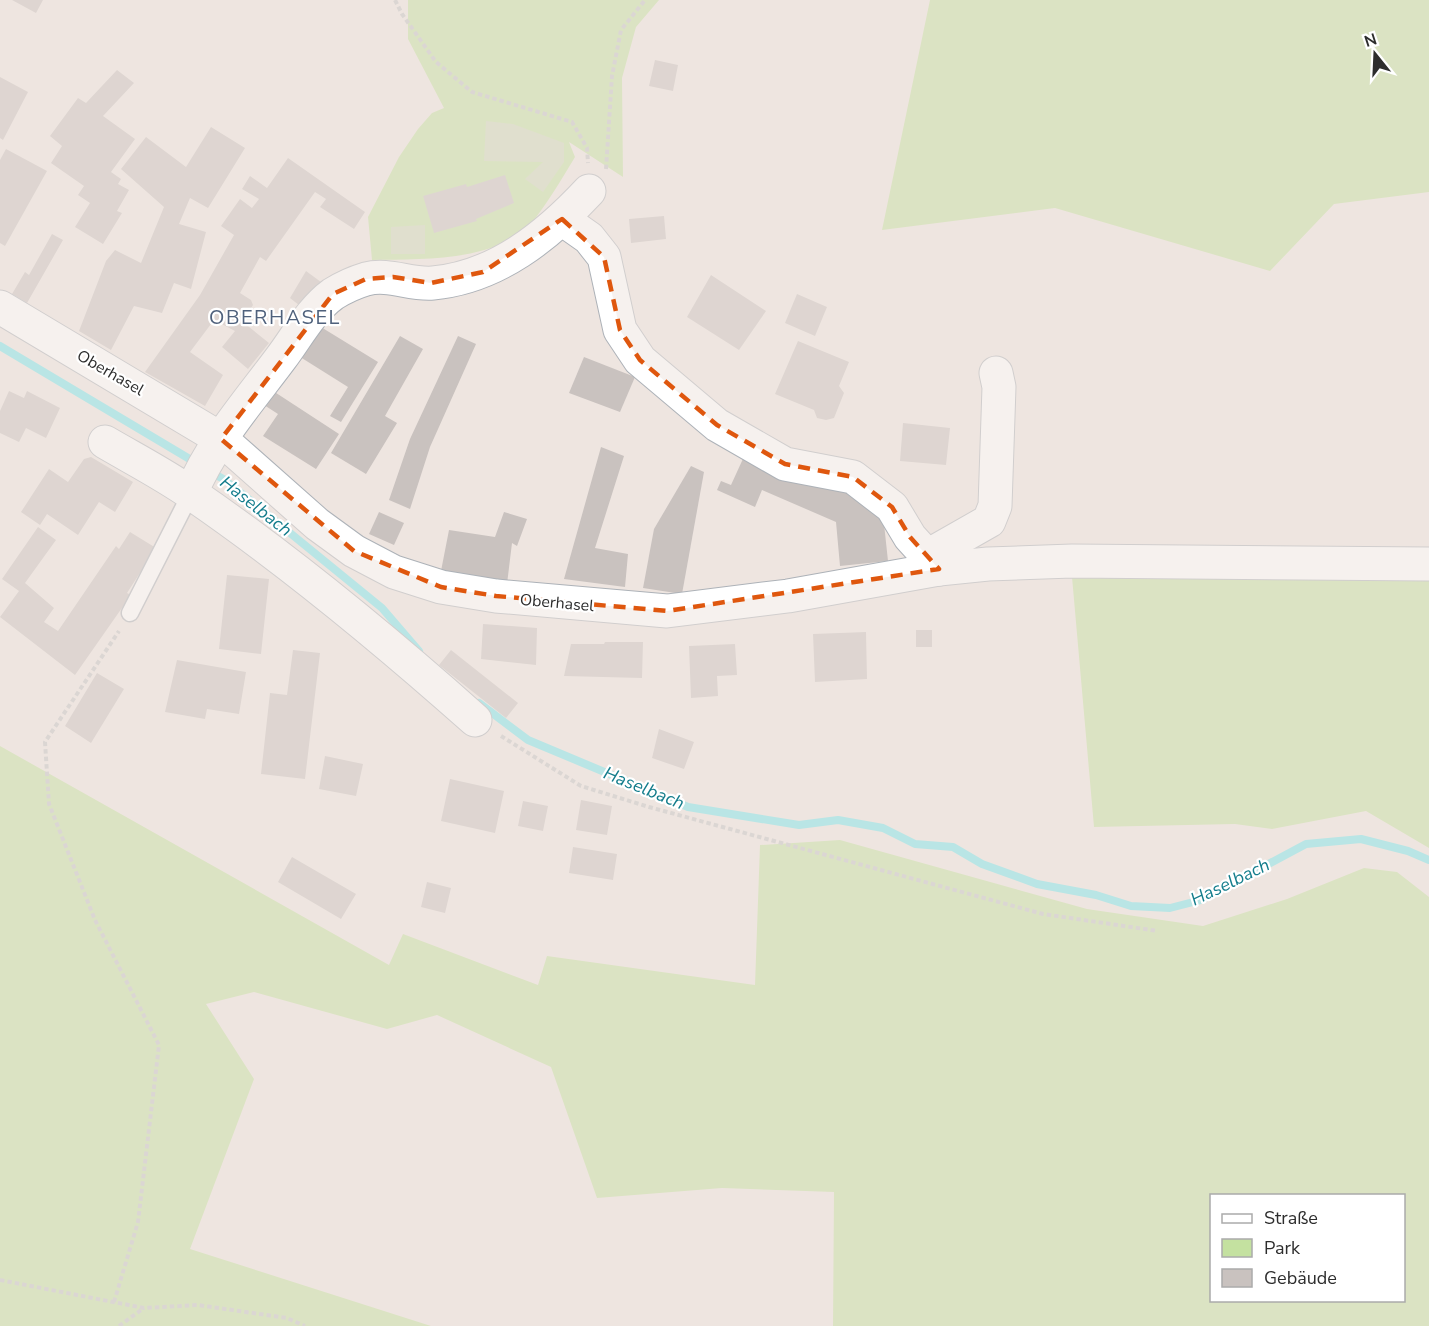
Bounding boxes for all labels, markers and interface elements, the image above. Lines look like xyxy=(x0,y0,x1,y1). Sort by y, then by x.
north arrow xyxy=(1345,24,1405,84)
text: N xyxy=(1362,28,1380,53)
district label: OBERHASEL xyxy=(209,304,341,331)
street label: Oberhasel xyxy=(73,345,148,401)
water label: Haselbach xyxy=(215,470,297,542)
street label: Oberhasel xyxy=(519,589,595,617)
water label: Haselbach xyxy=(600,761,688,815)
water label: Haselbach xyxy=(1186,852,1274,912)
legend xyxy=(1210,1194,1405,1302)
text: Straße xyxy=(1264,1206,1318,1230)
text: Park xyxy=(1264,1236,1301,1260)
text: Gebäude xyxy=(1264,1266,1337,1290)

